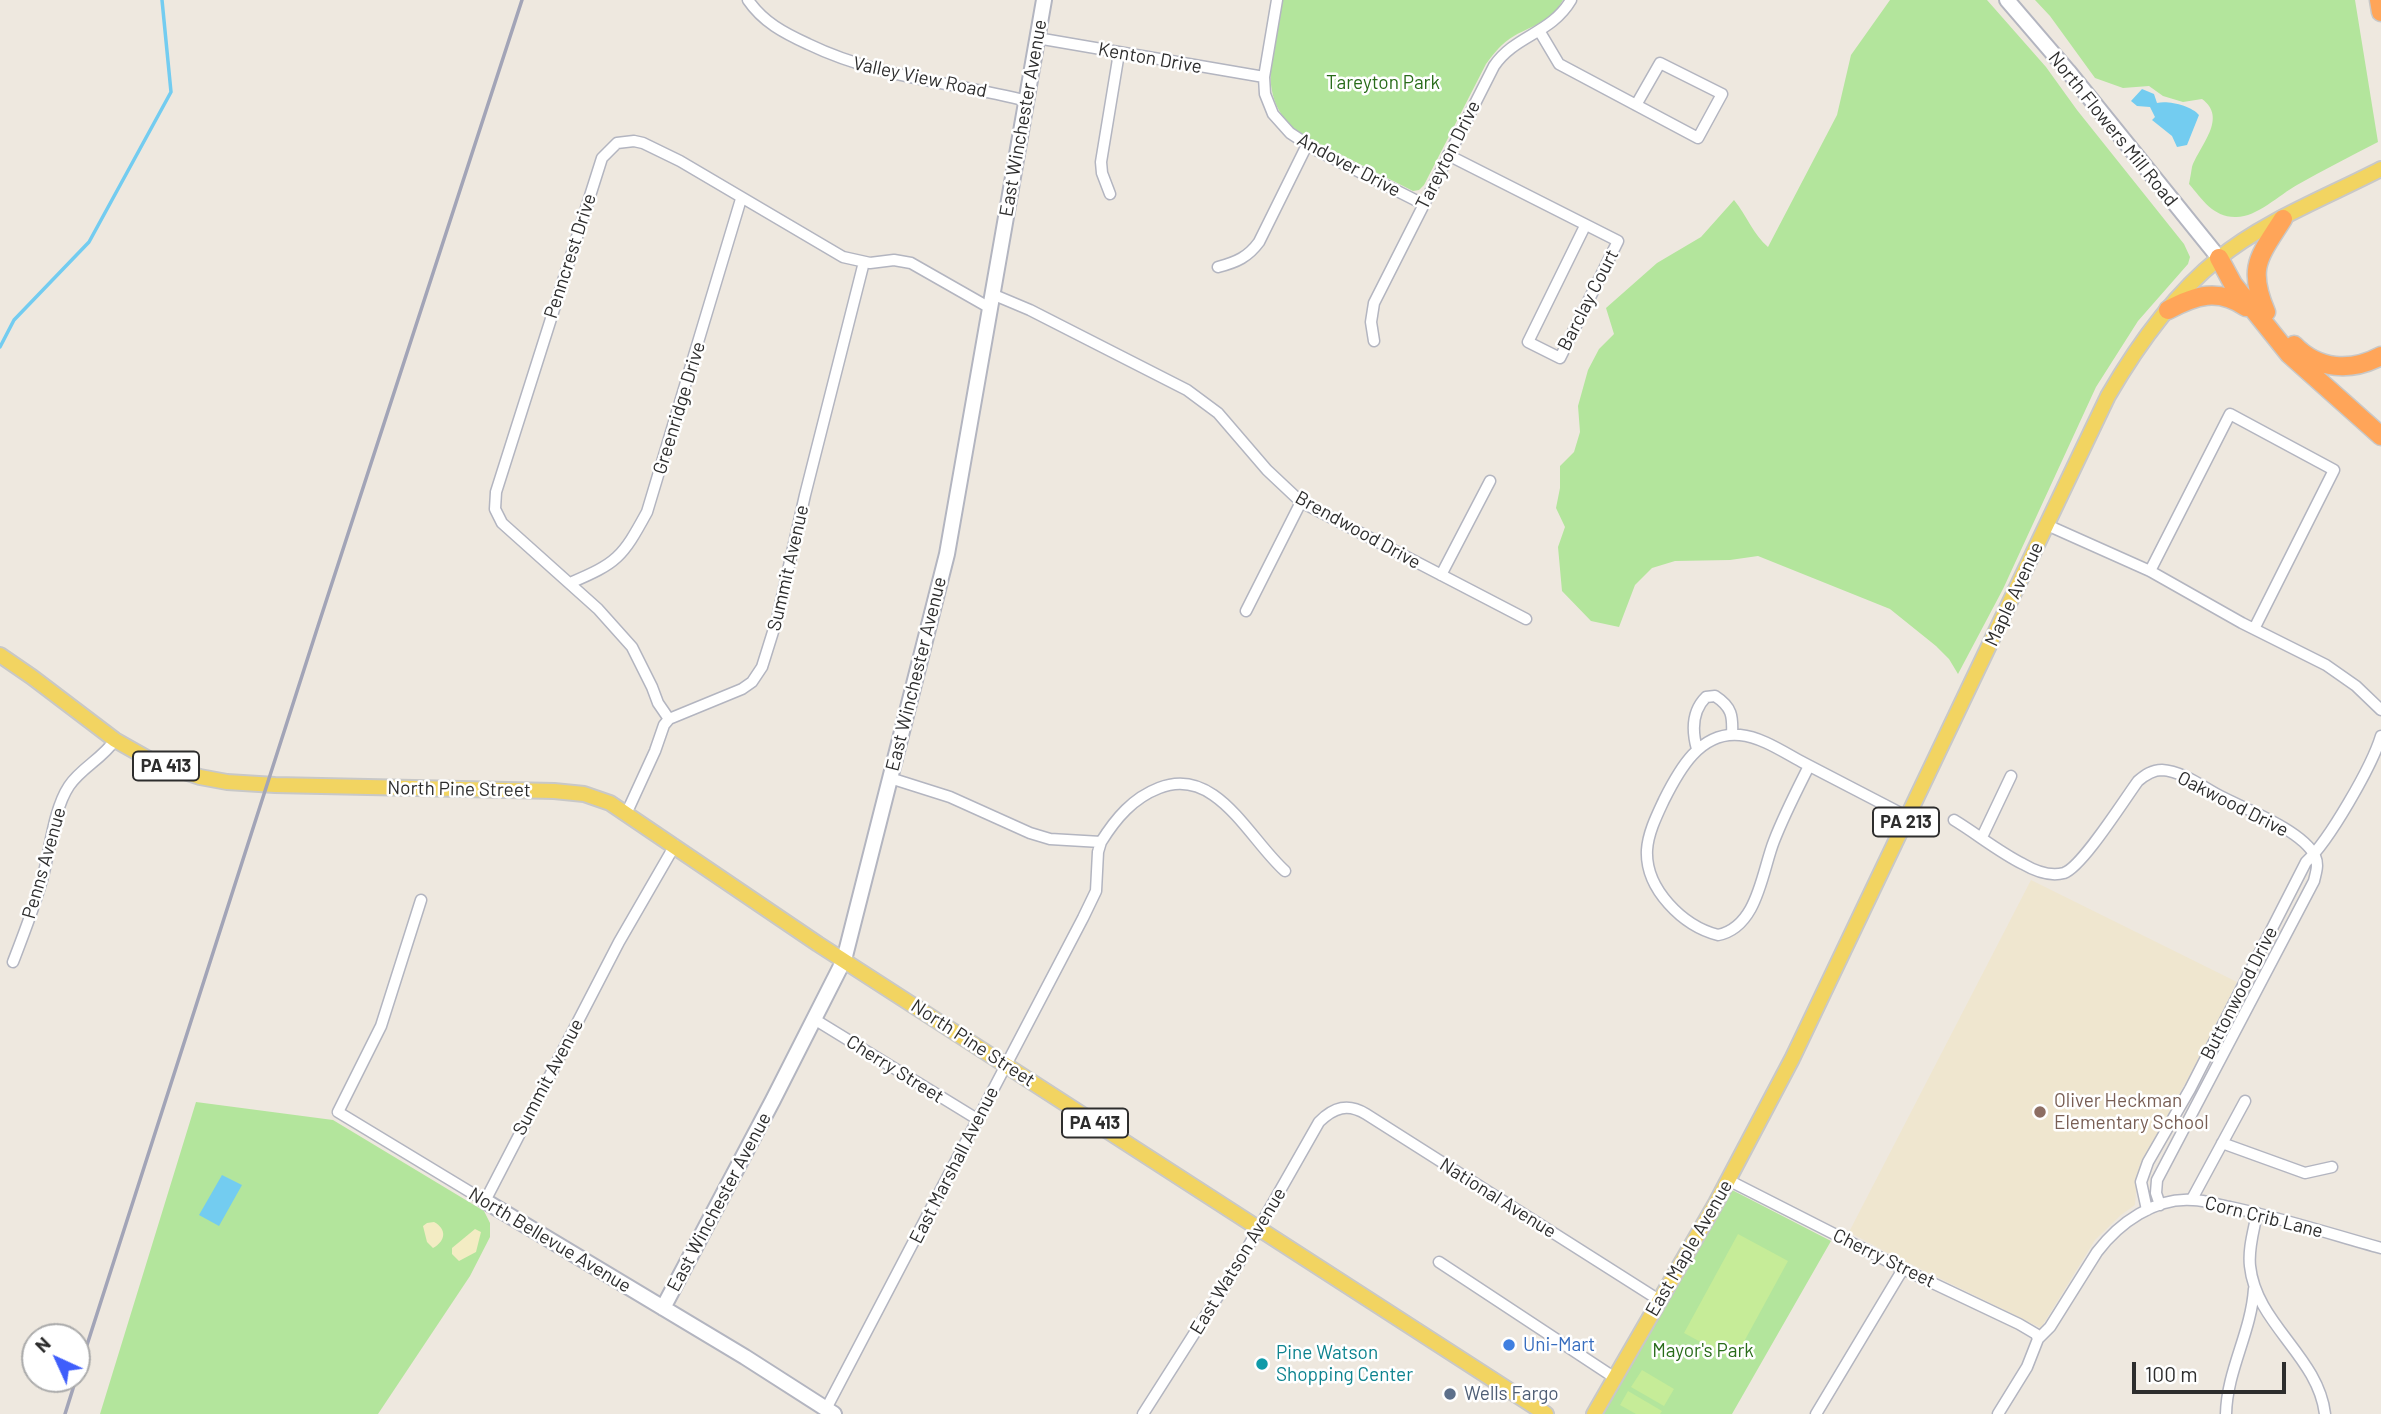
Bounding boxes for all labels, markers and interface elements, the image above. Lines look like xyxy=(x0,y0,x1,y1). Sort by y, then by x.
street label: East Winchester Avenue xyxy=(994,18,1052,218)
street label: Kenton Drive xyxy=(1096,38,1204,78)
street label: North Flowers Mill Road xyxy=(2043,47,2183,211)
street label: Valley View Road xyxy=(851,52,989,102)
park label: Tareyton Park xyxy=(1326,72,1440,94)
street label: Tareyton Drive xyxy=(1411,97,1485,213)
street label: Andover Drive xyxy=(1293,128,1405,202)
street label: Penncrest Drive xyxy=(539,191,601,321)
street label: Barclay Court xyxy=(1553,245,1623,355)
street label: Greenridge Drive xyxy=(648,339,710,477)
street label: Brendwood Drive xyxy=(1291,486,1425,574)
street label: Summit Avenue xyxy=(762,503,814,633)
street label: Maple Avenue xyxy=(1980,538,2048,650)
street label: East Winchester Avenue xyxy=(881,574,951,774)
road number: PA 413 xyxy=(133,752,199,780)
street label: Oakwood Drive xyxy=(2174,766,2292,842)
street label: North Pine Street xyxy=(387,776,531,802)
street label: Penns Avenue xyxy=(17,805,71,921)
road number: PA 213 xyxy=(1873,808,1939,836)
street label: Buttonwood Drive xyxy=(2196,923,2282,1063)
street label: North Pine Street xyxy=(907,994,1039,1092)
street label: Summit Avenue xyxy=(508,1015,588,1139)
street label: Cherry Street xyxy=(842,1030,948,1108)
street label: East Marshall Avenue xyxy=(905,1083,1003,1247)
place label: Oliver Heckman Elementary School xyxy=(2054,1090,2209,1134)
marker: Oliver Heckman Elementary School xyxy=(2032,1104,2048,1120)
road number: PA 413 xyxy=(1062,1108,1128,1138)
street label: East Winchester Avenue xyxy=(662,1109,776,1295)
street label: National Avenue xyxy=(1436,1153,1560,1243)
street label: East Maple Avenue xyxy=(1641,1176,1737,1320)
street label: North Bellevue Avenue xyxy=(465,1182,635,1298)
street label: East Watson Avenue xyxy=(1185,1183,1291,1339)
street label: Corn Crib Lane xyxy=(2203,1191,2325,1243)
street label: Cherry Street xyxy=(1829,1224,1939,1292)
north arrow xyxy=(21,1323,91,1393)
text: N xyxy=(30,1332,55,1357)
place label: Uni-Mart xyxy=(1523,1334,1595,1356)
marker: Uni-Mart xyxy=(1501,1337,1517,1353)
park label: Mayor's Park xyxy=(1652,1340,1754,1362)
place label: Pine Watson Shopping Center xyxy=(1276,1342,1413,1386)
scale bar xyxy=(2136,1348,2290,1392)
marker: Pine Watson Shopping Center xyxy=(1254,1356,1270,1372)
text: 100 m xyxy=(2145,1361,2198,1386)
place label: Wells Fargo xyxy=(1464,1383,1559,1405)
marker: Wells Fargo xyxy=(1442,1386,1458,1402)

